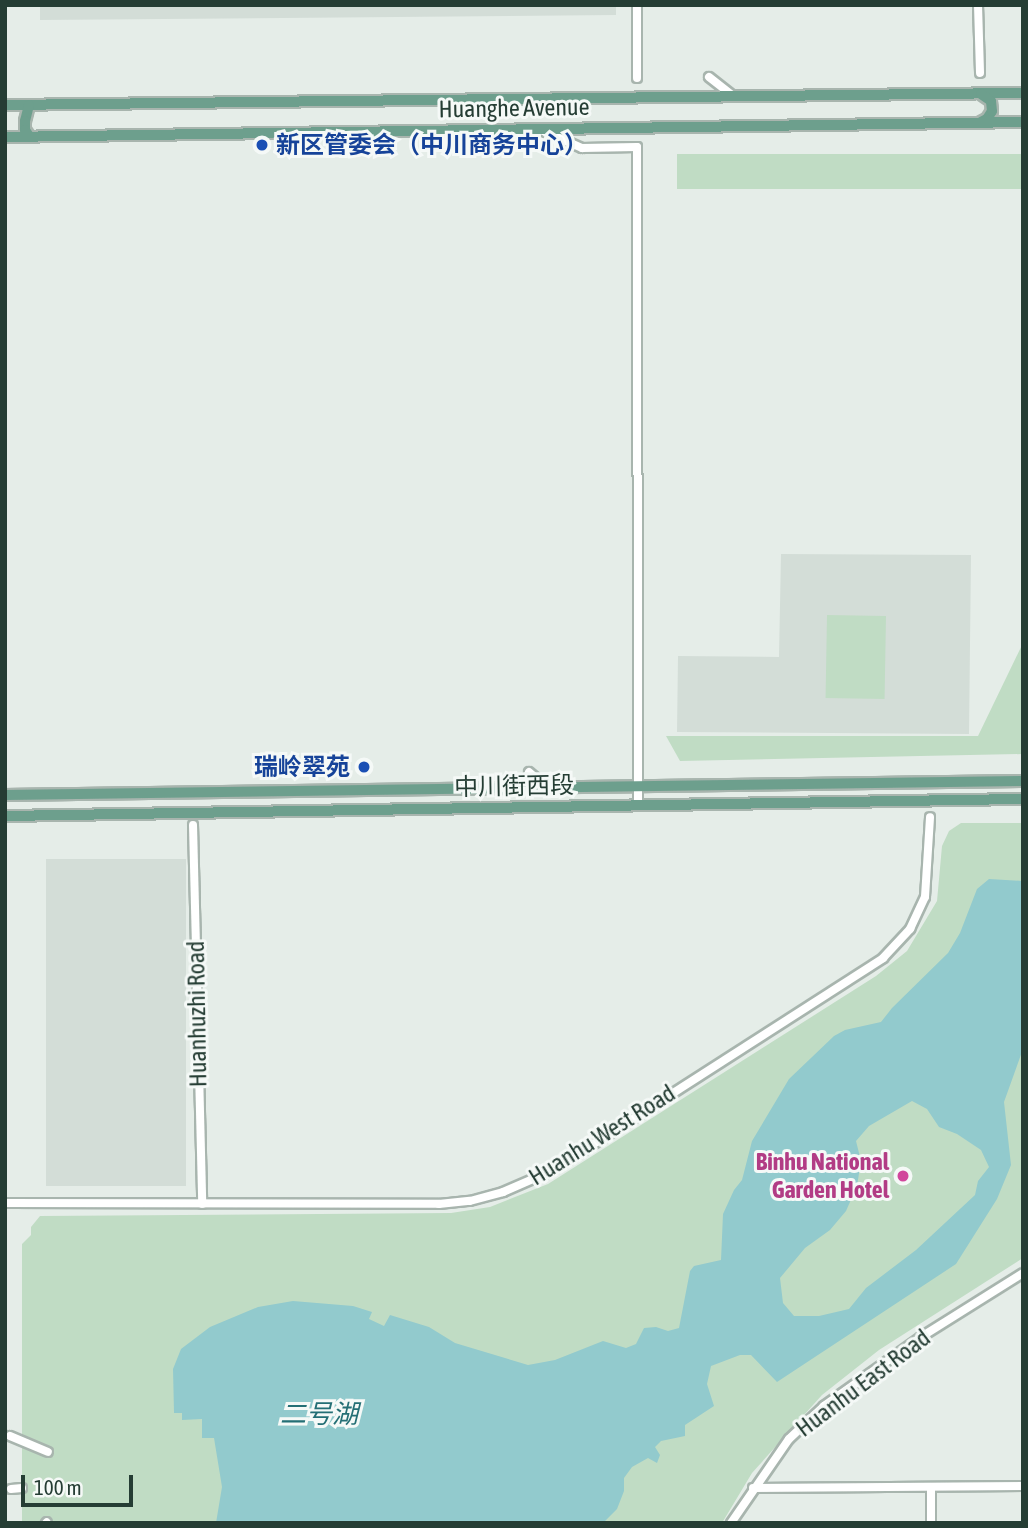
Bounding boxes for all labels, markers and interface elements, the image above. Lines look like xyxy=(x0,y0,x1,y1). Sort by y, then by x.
street label: Huanghe Avenue xyxy=(438,92,590,124)
place label: 新区管委会（中川商务中心） xyxy=(276,131,588,159)
marker: 新区管委会（中川商务中心） xyxy=(254,137,270,153)
place label: 瑞岭翠苑 xyxy=(254,753,350,781)
marker: 瑞岭翠苑 xyxy=(356,759,372,775)
street label: 中川街西段 xyxy=(454,771,574,801)
street label: Huanhuzhi Road xyxy=(181,941,213,1087)
street label: Huanhu West Road xyxy=(524,1079,680,1191)
place label: Binhu National Garden Hotel xyxy=(756,1148,889,1204)
marker: Binhu National Garden Hotel xyxy=(895,1168,911,1184)
street label: Huanhu East Road xyxy=(790,1323,936,1443)
water label: 二号湖 xyxy=(280,1399,358,1431)
scale bar xyxy=(24,1462,136,1506)
text: 100 m xyxy=(34,1475,82,1499)

